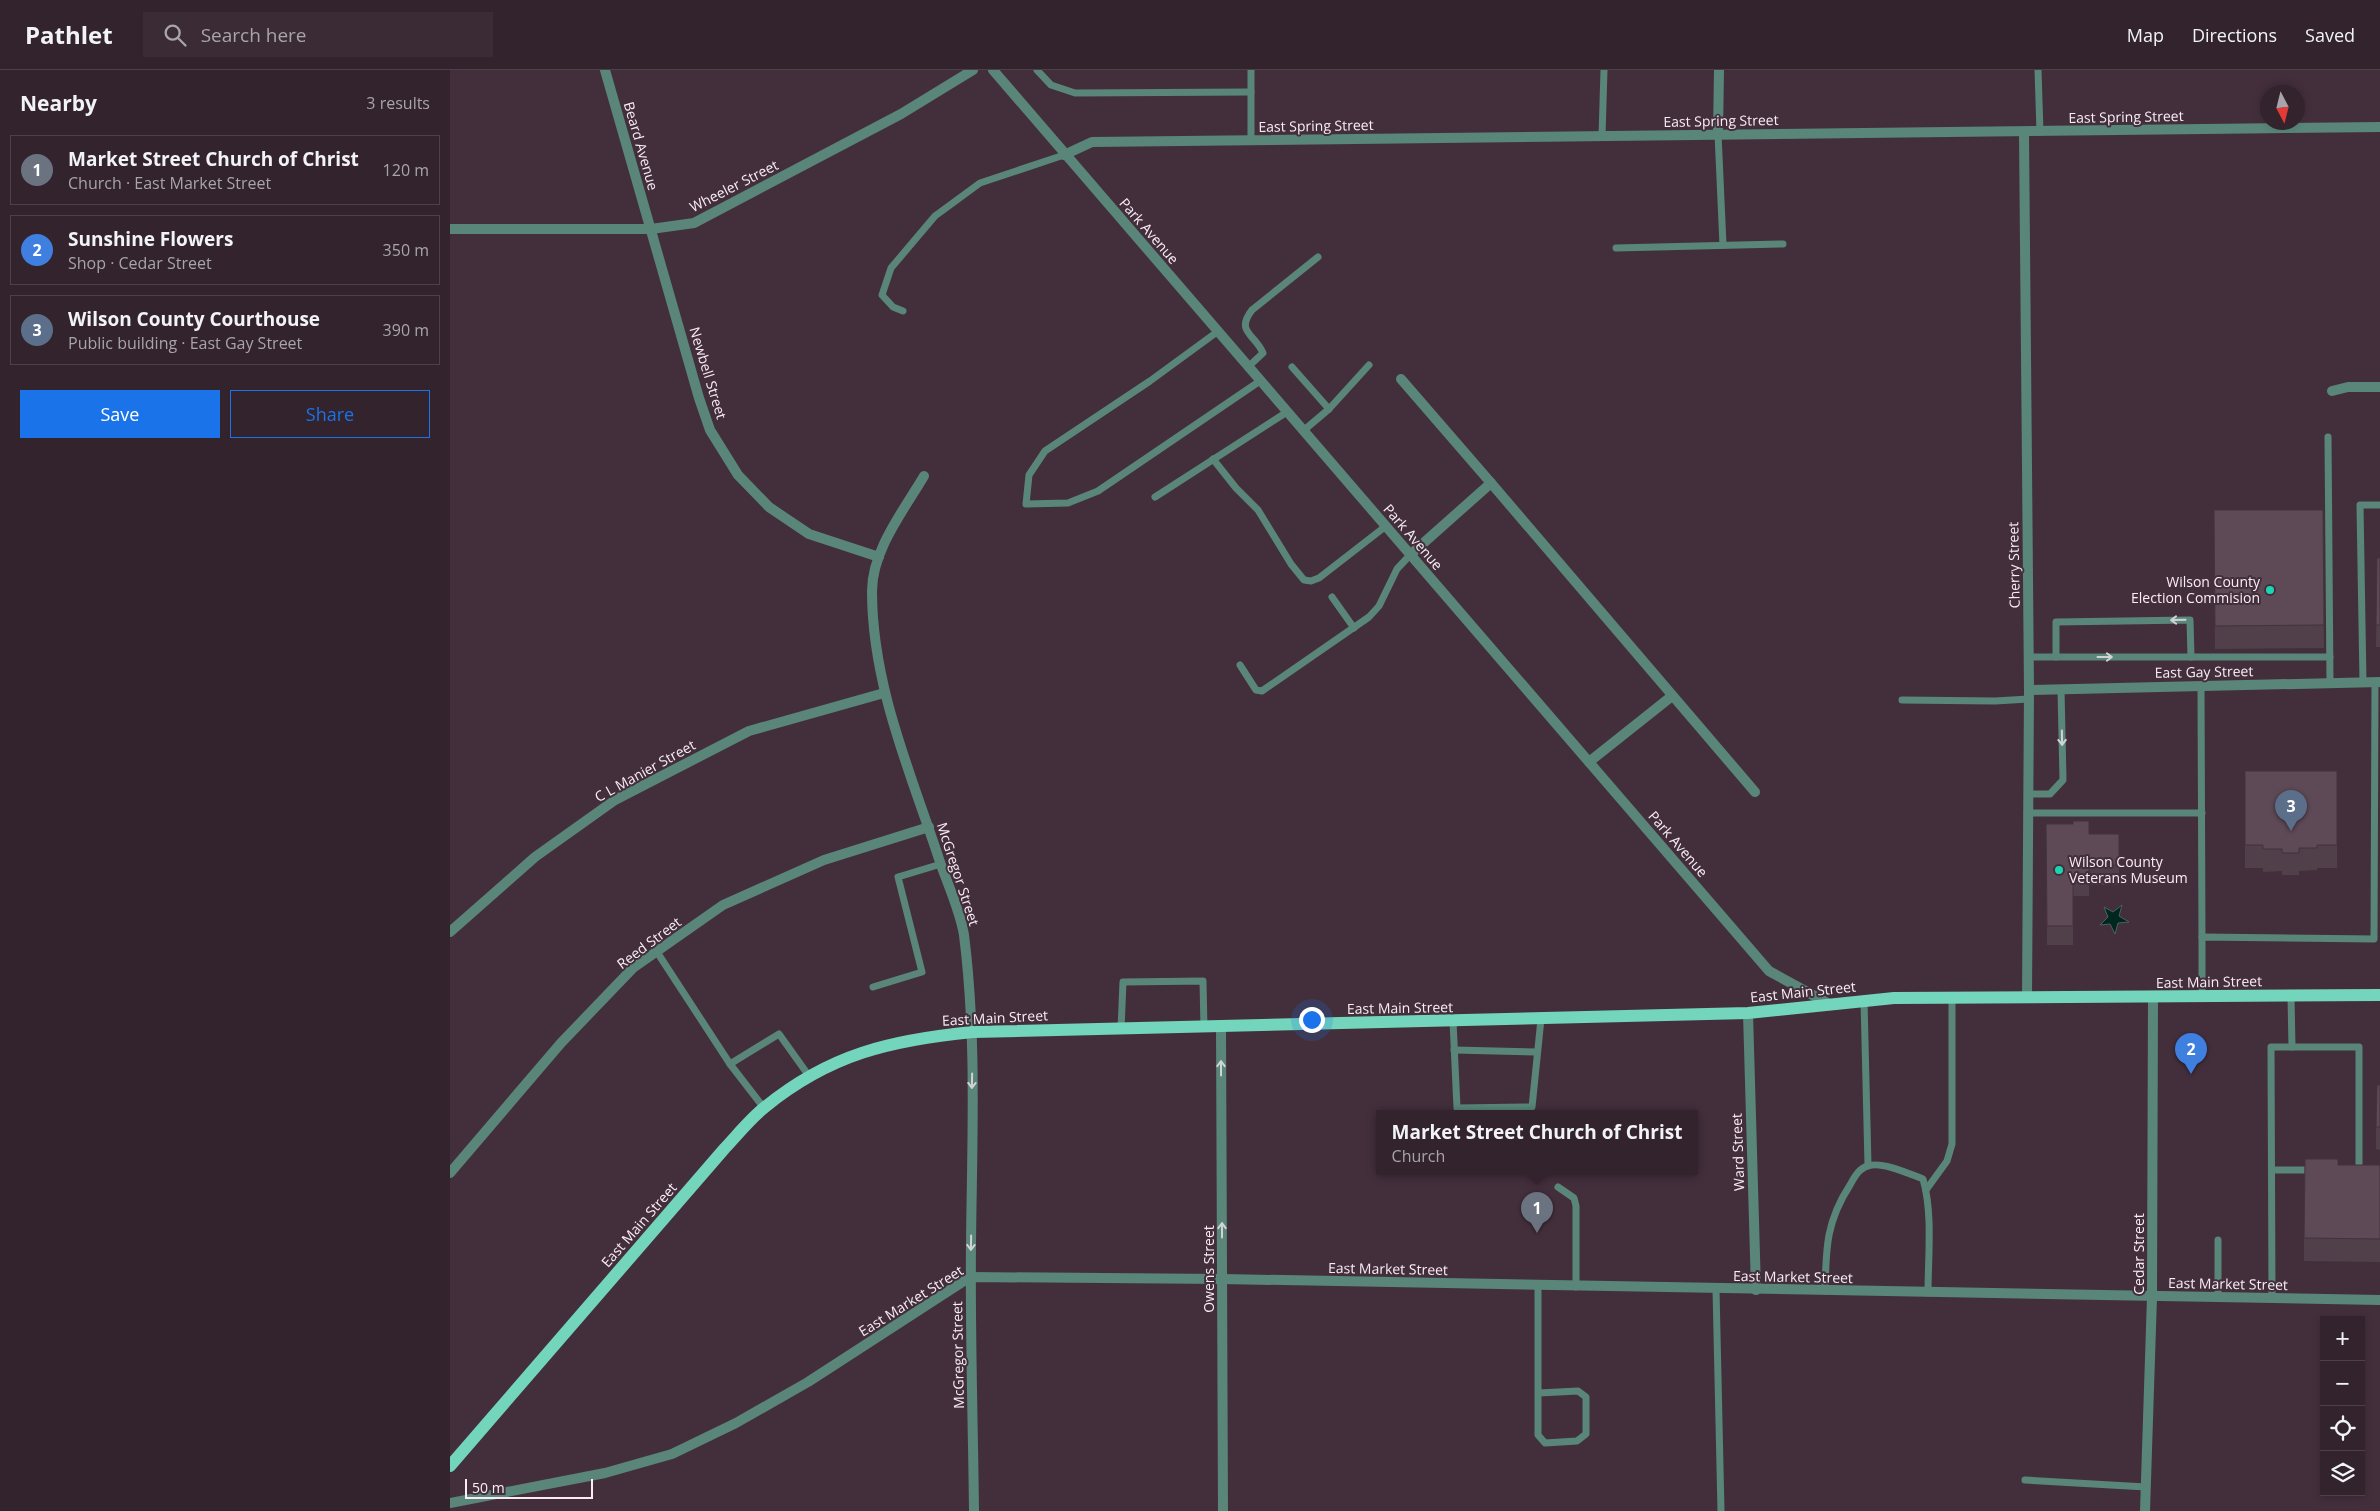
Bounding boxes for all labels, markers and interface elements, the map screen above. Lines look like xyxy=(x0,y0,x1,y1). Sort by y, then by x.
search box xyxy=(143,12,493,57)
text: Pathlet xyxy=(25,18,113,51)
icon: search xyxy=(161,21,189,49)
text: Search here xyxy=(201,22,307,48)
text: Map xyxy=(2127,23,2164,47)
text: Directions xyxy=(2192,23,2277,47)
text: Saved xyxy=(2305,23,2355,47)
north arrow xyxy=(2260,85,2305,130)
text: Nearby xyxy=(20,89,97,117)
text: 3 results xyxy=(366,92,430,114)
street label: Beard Avenue xyxy=(620,99,663,193)
street label: East Spring Street xyxy=(2068,106,2184,127)
street label: East Spring Street xyxy=(1663,110,1779,131)
street label: East Spring Street xyxy=(1258,115,1374,136)
text: Market Street Church of Christ xyxy=(68,146,359,172)
street label: Wheeler Street xyxy=(686,155,781,216)
text: 1 xyxy=(32,159,42,181)
text: 120 m xyxy=(383,159,429,181)
text: Church · East Market Street xyxy=(68,172,271,194)
street label: Park Avenue xyxy=(1115,194,1183,268)
text: Sunshine Flowers xyxy=(68,226,233,252)
text: 2 xyxy=(32,239,42,261)
text: 350 m xyxy=(383,239,429,261)
text: Shop · Cedar Street xyxy=(68,252,212,274)
text: Wilson County Courthouse xyxy=(68,306,320,332)
text: 3 xyxy=(32,319,42,341)
text: 390 m xyxy=(383,319,429,341)
street label: Newbell Street xyxy=(685,324,732,421)
text: Public building · East Gay Street xyxy=(68,332,302,354)
button: Save xyxy=(20,390,220,438)
button: Share xyxy=(230,390,430,438)
street label: Park Avenue xyxy=(1379,500,1447,574)
street label: Cherry Street xyxy=(2003,522,2024,608)
place label: Wilson County Election Commision xyxy=(2131,572,2261,607)
marker: Wilson County Election Commision xyxy=(2264,584,2276,596)
one-way arrow xyxy=(2170,615,2186,625)
one-way arrow xyxy=(2096,652,2113,662)
street label: East Gay Street xyxy=(2155,661,2253,682)
one-way arrow xyxy=(2058,729,2067,745)
street label: C L Manier Street xyxy=(591,735,698,806)
pin: 3 xyxy=(2275,790,2307,831)
street label: Park Avenue xyxy=(1644,807,1712,881)
street label: McGregor Street xyxy=(933,820,984,928)
place label: Wilson County Veterans Museum xyxy=(2069,852,2188,887)
marker: Wilson County Veterans Museum xyxy=(2053,864,2065,876)
street label: Reed Street xyxy=(613,912,685,973)
street label: East Main Street xyxy=(2156,971,2262,992)
street label: East Main Street xyxy=(1749,977,1857,1006)
street label: East Main Street xyxy=(1347,997,1453,1018)
street label: East Main Street xyxy=(942,1005,1048,1030)
your location xyxy=(1299,1007,1325,1033)
pin: 2 xyxy=(2175,1033,2207,1074)
one-way arrow xyxy=(1216,1060,1226,1076)
one-way arrow xyxy=(968,1073,977,1089)
popup xyxy=(1376,1110,1698,1175)
street label: Ward Street xyxy=(1727,1113,1748,1191)
text: Market Street Church of Christ xyxy=(1392,1119,1682,1145)
text: Church xyxy=(1392,1145,1445,1167)
street label: East Main Street xyxy=(597,1178,681,1271)
pin: 1 xyxy=(1521,1192,1553,1233)
street label: Cedar Street xyxy=(2129,1213,2148,1295)
one-way arrow xyxy=(1217,1222,1227,1238)
street label: Owens Street xyxy=(1199,1225,1218,1313)
one-way arrow xyxy=(966,1235,976,1251)
street label: East Market Street xyxy=(1328,1258,1448,1279)
street label: East Market Street xyxy=(855,1261,967,1340)
street label: East Market Street xyxy=(1733,1266,1853,1287)
street label: East Market Street xyxy=(2168,1273,2288,1294)
street label: McGregor Street xyxy=(947,1301,968,1409)
map controls xyxy=(2320,1316,2365,1496)
button: + xyxy=(2320,1316,2365,1361)
button: − xyxy=(2320,1361,2365,1406)
button: locate xyxy=(2320,1406,2365,1451)
button: layers xyxy=(2320,1451,2365,1496)
scale bar xyxy=(465,1476,592,1499)
text: 50 m xyxy=(472,1478,505,1497)

